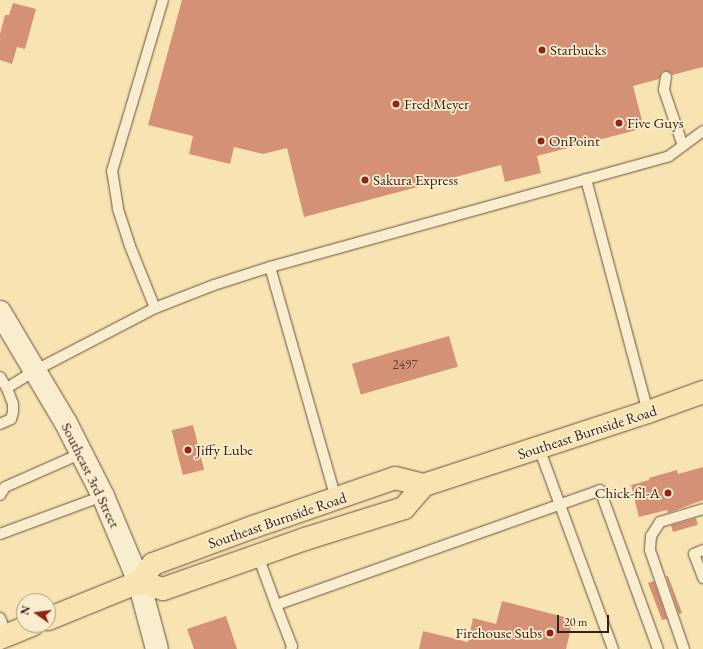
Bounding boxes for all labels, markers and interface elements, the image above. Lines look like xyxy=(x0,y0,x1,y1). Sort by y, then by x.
place label: Starbucks xyxy=(550,41,606,59)
marker: Starbucks xyxy=(537,45,547,55)
place label: Fred Meyer xyxy=(404,95,469,113)
marker: Fred Meyer xyxy=(391,99,401,109)
place label: Five Guys xyxy=(627,114,684,132)
marker: Five Guys xyxy=(614,118,624,128)
place label: OnPoint xyxy=(549,132,600,150)
marker: OnPoint xyxy=(536,136,546,146)
place label: Sakura Express xyxy=(373,171,458,189)
marker: Sakura Express xyxy=(360,175,370,185)
house number: 2497 xyxy=(393,357,417,373)
street label: Southeast Burnside Road xyxy=(515,401,659,463)
street label: Southeast 3rd Street xyxy=(58,419,124,531)
place label: Jiffy Lube xyxy=(196,441,253,459)
marker: Jiffy Lube xyxy=(183,445,193,455)
place label: Chick-fil-A xyxy=(595,484,660,502)
street label: Southeast Burnside Road xyxy=(205,488,349,552)
marker: Chick-fil-A xyxy=(663,488,673,498)
north arrow xyxy=(16,593,56,633)
text: N xyxy=(17,604,33,616)
scale bar xyxy=(559,607,611,633)
text: 20 m xyxy=(564,614,587,630)
place label: Firehouse Subs xyxy=(456,624,542,642)
marker: Firehouse Subs xyxy=(545,628,555,638)

